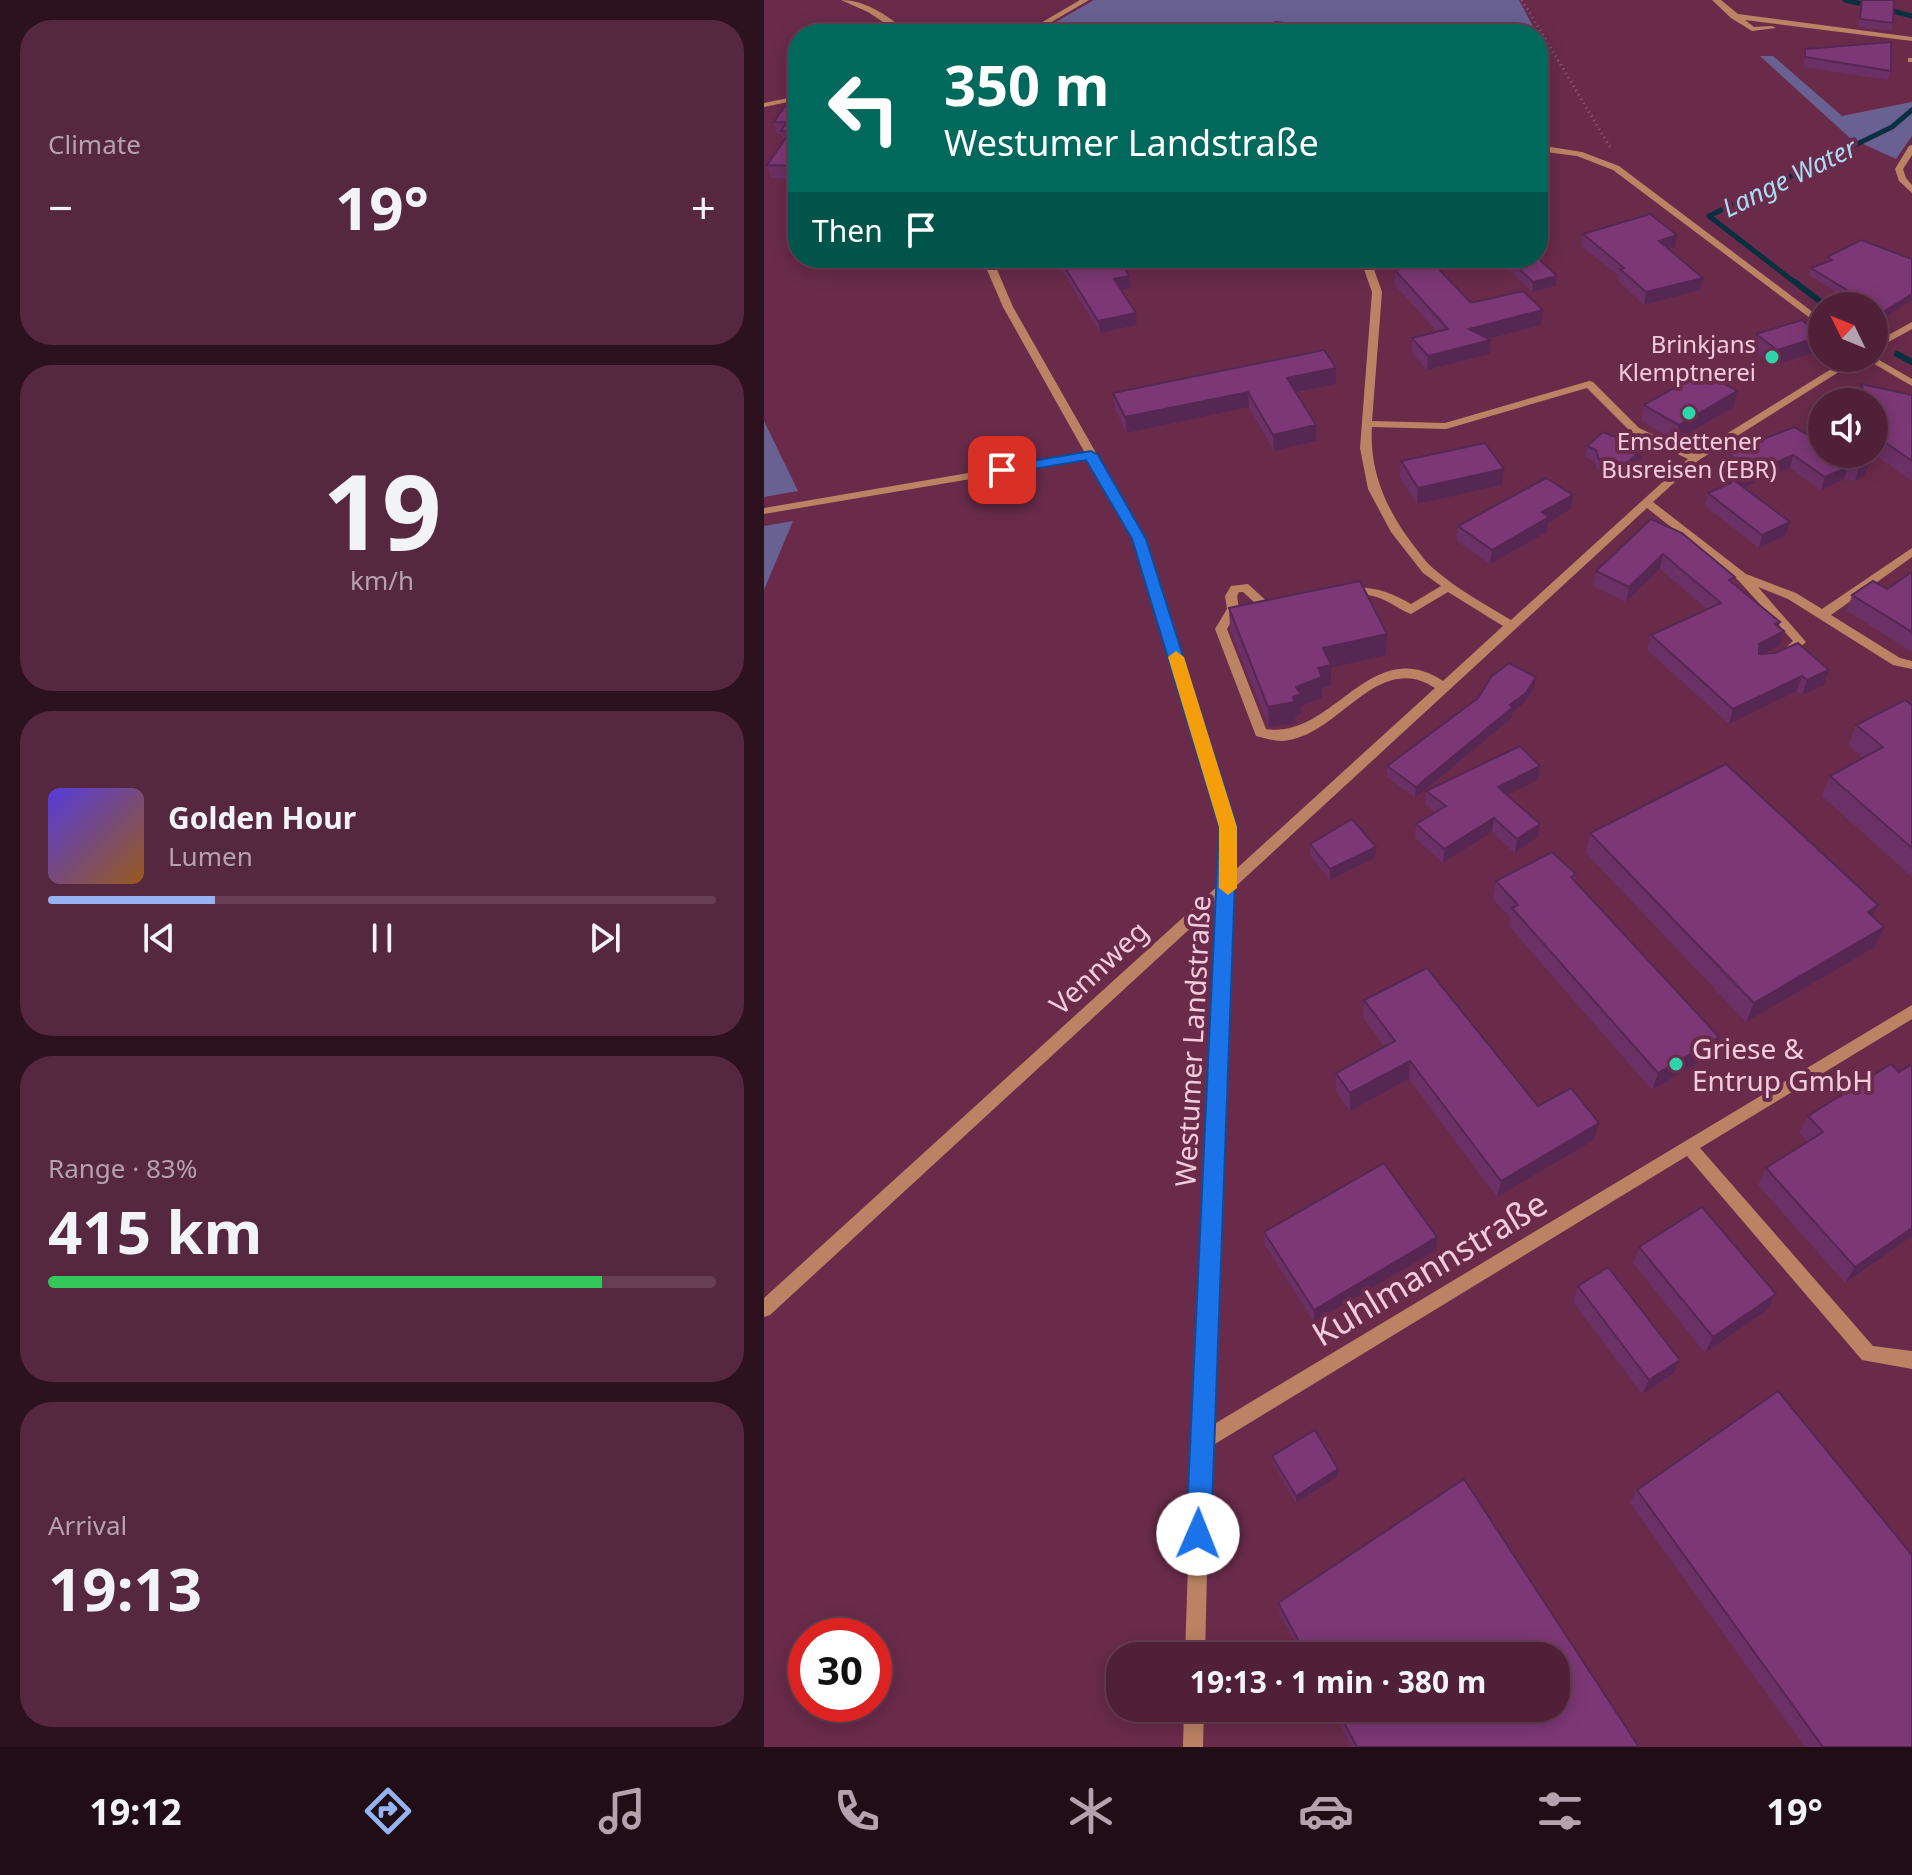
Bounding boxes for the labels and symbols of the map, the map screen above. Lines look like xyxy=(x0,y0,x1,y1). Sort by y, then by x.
water label: Lange Water xyxy=(1716,128,1864,225)
north arrow xyxy=(1808,292,1888,372)
place label: Brinkjans Klemptnerei xyxy=(1618,327,1756,388)
marker: Brinkjans Klemptnerei xyxy=(1763,348,1781,366)
marker: Emsdettener Busreisen (EBR) xyxy=(1680,404,1698,422)
place label: Emsdettener Busreisen (EBR) xyxy=(1601,424,1777,485)
pin xyxy=(968,436,1036,504)
street label: Westumer Landstraße xyxy=(1165,894,1219,1188)
street label: Vennweg xyxy=(1041,912,1155,1022)
place label: Griese & Entrup GmbH xyxy=(1692,1029,1873,1099)
marker: Griese & Entrup GmbH xyxy=(1667,1055,1685,1073)
street label: Kuhlmannstraße xyxy=(1303,1180,1555,1356)
position arrow xyxy=(1156,1492,1240,1576)
speed limit sign: 30 xyxy=(788,1618,892,1722)

